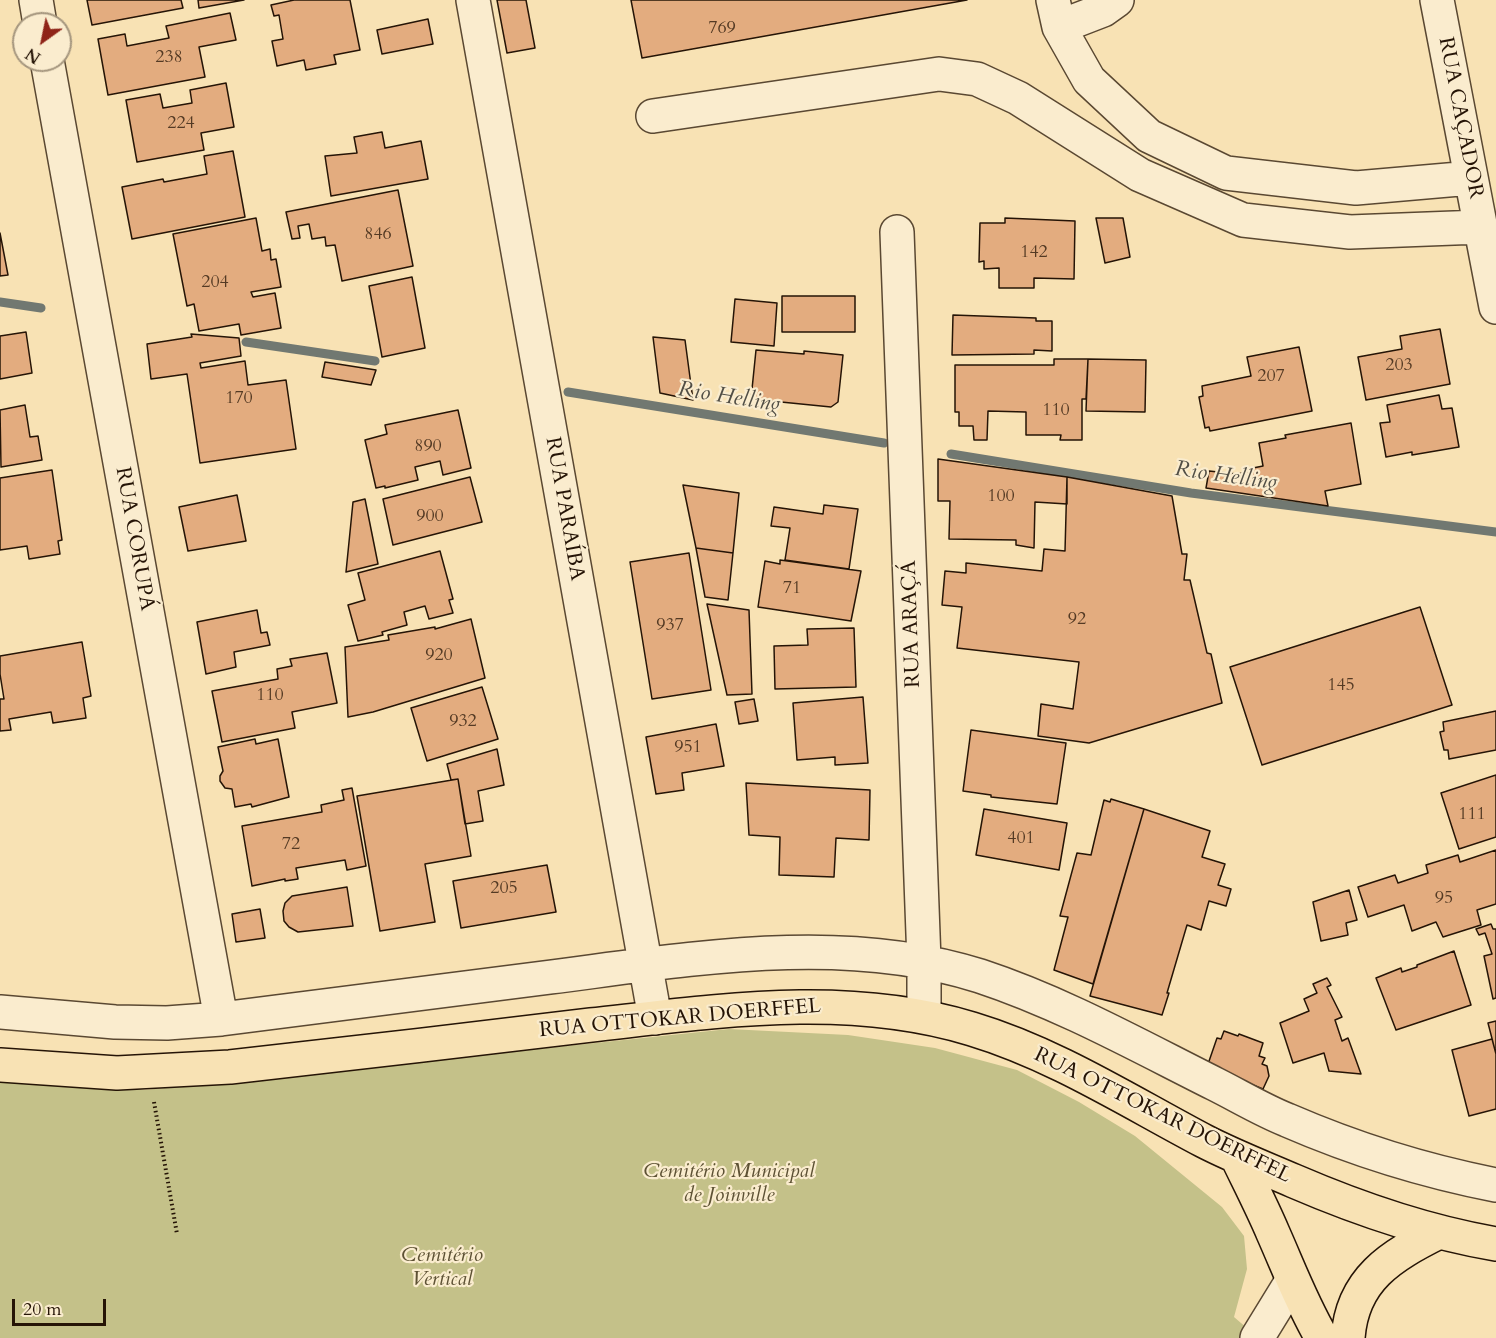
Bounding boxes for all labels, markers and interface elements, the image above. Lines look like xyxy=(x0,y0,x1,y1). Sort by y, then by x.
north arrow xyxy=(12,12,72,72)
house number: 769 xyxy=(708,18,736,40)
street label: RUA CAÇADOR xyxy=(1432,35,1488,201)
text: N xyxy=(21,42,45,68)
house number: 238 xyxy=(155,47,183,69)
house number: 224 xyxy=(167,113,195,135)
house number: 846 xyxy=(364,224,392,246)
house number: 142 xyxy=(1020,242,1048,264)
house number: 204 xyxy=(201,272,229,294)
house number: 203 xyxy=(1385,355,1413,377)
house number: 207 xyxy=(1257,366,1285,388)
water label: Rio Helling xyxy=(676,377,782,419)
house number: 170 xyxy=(225,388,253,410)
house number: 110 xyxy=(1042,400,1070,422)
street label: RUA PARAÍBA xyxy=(539,435,589,583)
house number: 890 xyxy=(414,436,442,458)
water label: Rio Helling xyxy=(1173,457,1279,497)
street label: RUA CORUPÁ xyxy=(109,465,159,613)
house number: 100 xyxy=(987,486,1015,508)
house number: 900 xyxy=(416,506,444,528)
street label: RUA ARAÇÁ xyxy=(897,560,927,688)
house number: 71 xyxy=(783,578,801,600)
house number: 92 xyxy=(1068,609,1086,631)
house number: 937 xyxy=(656,615,684,637)
house number: 920 xyxy=(425,645,453,667)
house number: 145 xyxy=(1327,675,1355,697)
house number: 110 xyxy=(256,685,284,707)
house number: 932 xyxy=(449,711,477,733)
house number: 951 xyxy=(674,737,702,759)
house number: 111 xyxy=(1458,804,1486,826)
house number: 401 xyxy=(1007,828,1035,850)
house number: 72 xyxy=(282,834,300,856)
house number: 205 xyxy=(490,878,518,900)
house number: 95 xyxy=(1435,888,1453,910)
street label: RUA OTTOKAR DOERFFEL xyxy=(538,994,822,1044)
street label: RUA OTTOKAR DOERFFEL xyxy=(1030,1043,1294,1189)
park label: Cemitério Municipal de Joinville xyxy=(643,1159,815,1209)
park label: Cemitério Vertical xyxy=(401,1243,483,1293)
scale bar xyxy=(15,1287,110,1325)
text: 20 m xyxy=(23,1297,62,1322)

